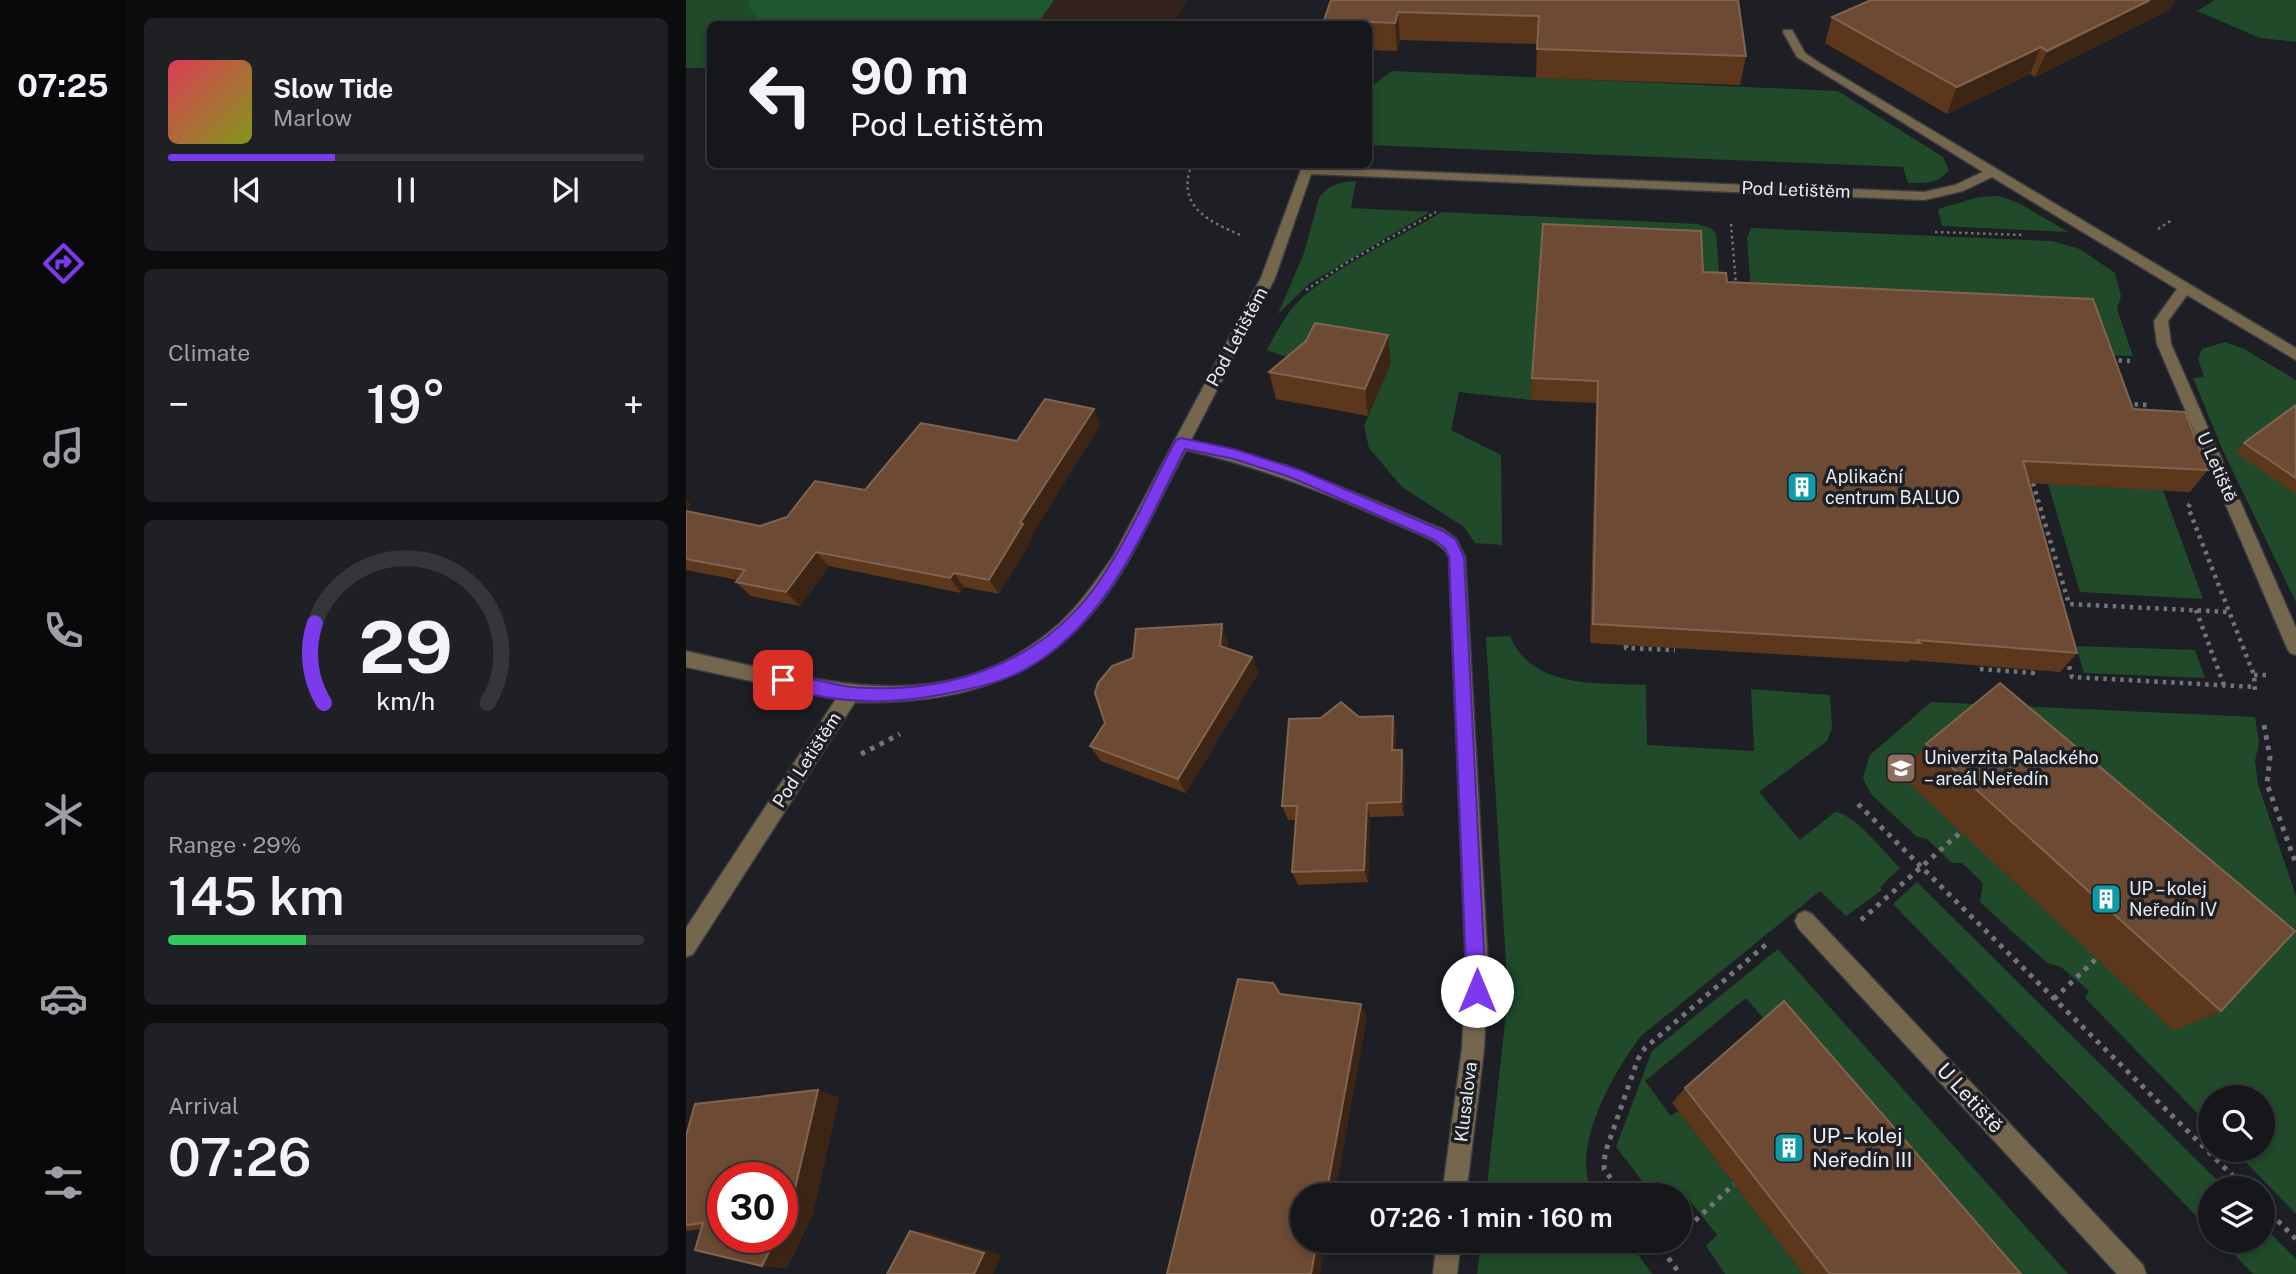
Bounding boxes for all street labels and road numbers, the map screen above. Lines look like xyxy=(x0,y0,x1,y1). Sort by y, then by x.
street label: Pod Letištěm xyxy=(1741,177,1851,202)
street label: Pod Letištěm xyxy=(1202,284,1271,390)
street label: U Letiště xyxy=(2193,429,2242,505)
street label: Pod Letištěm xyxy=(768,708,845,811)
street label: U Letiště xyxy=(1932,1058,2009,1138)
street label: Klusalova xyxy=(1450,1061,1481,1143)

